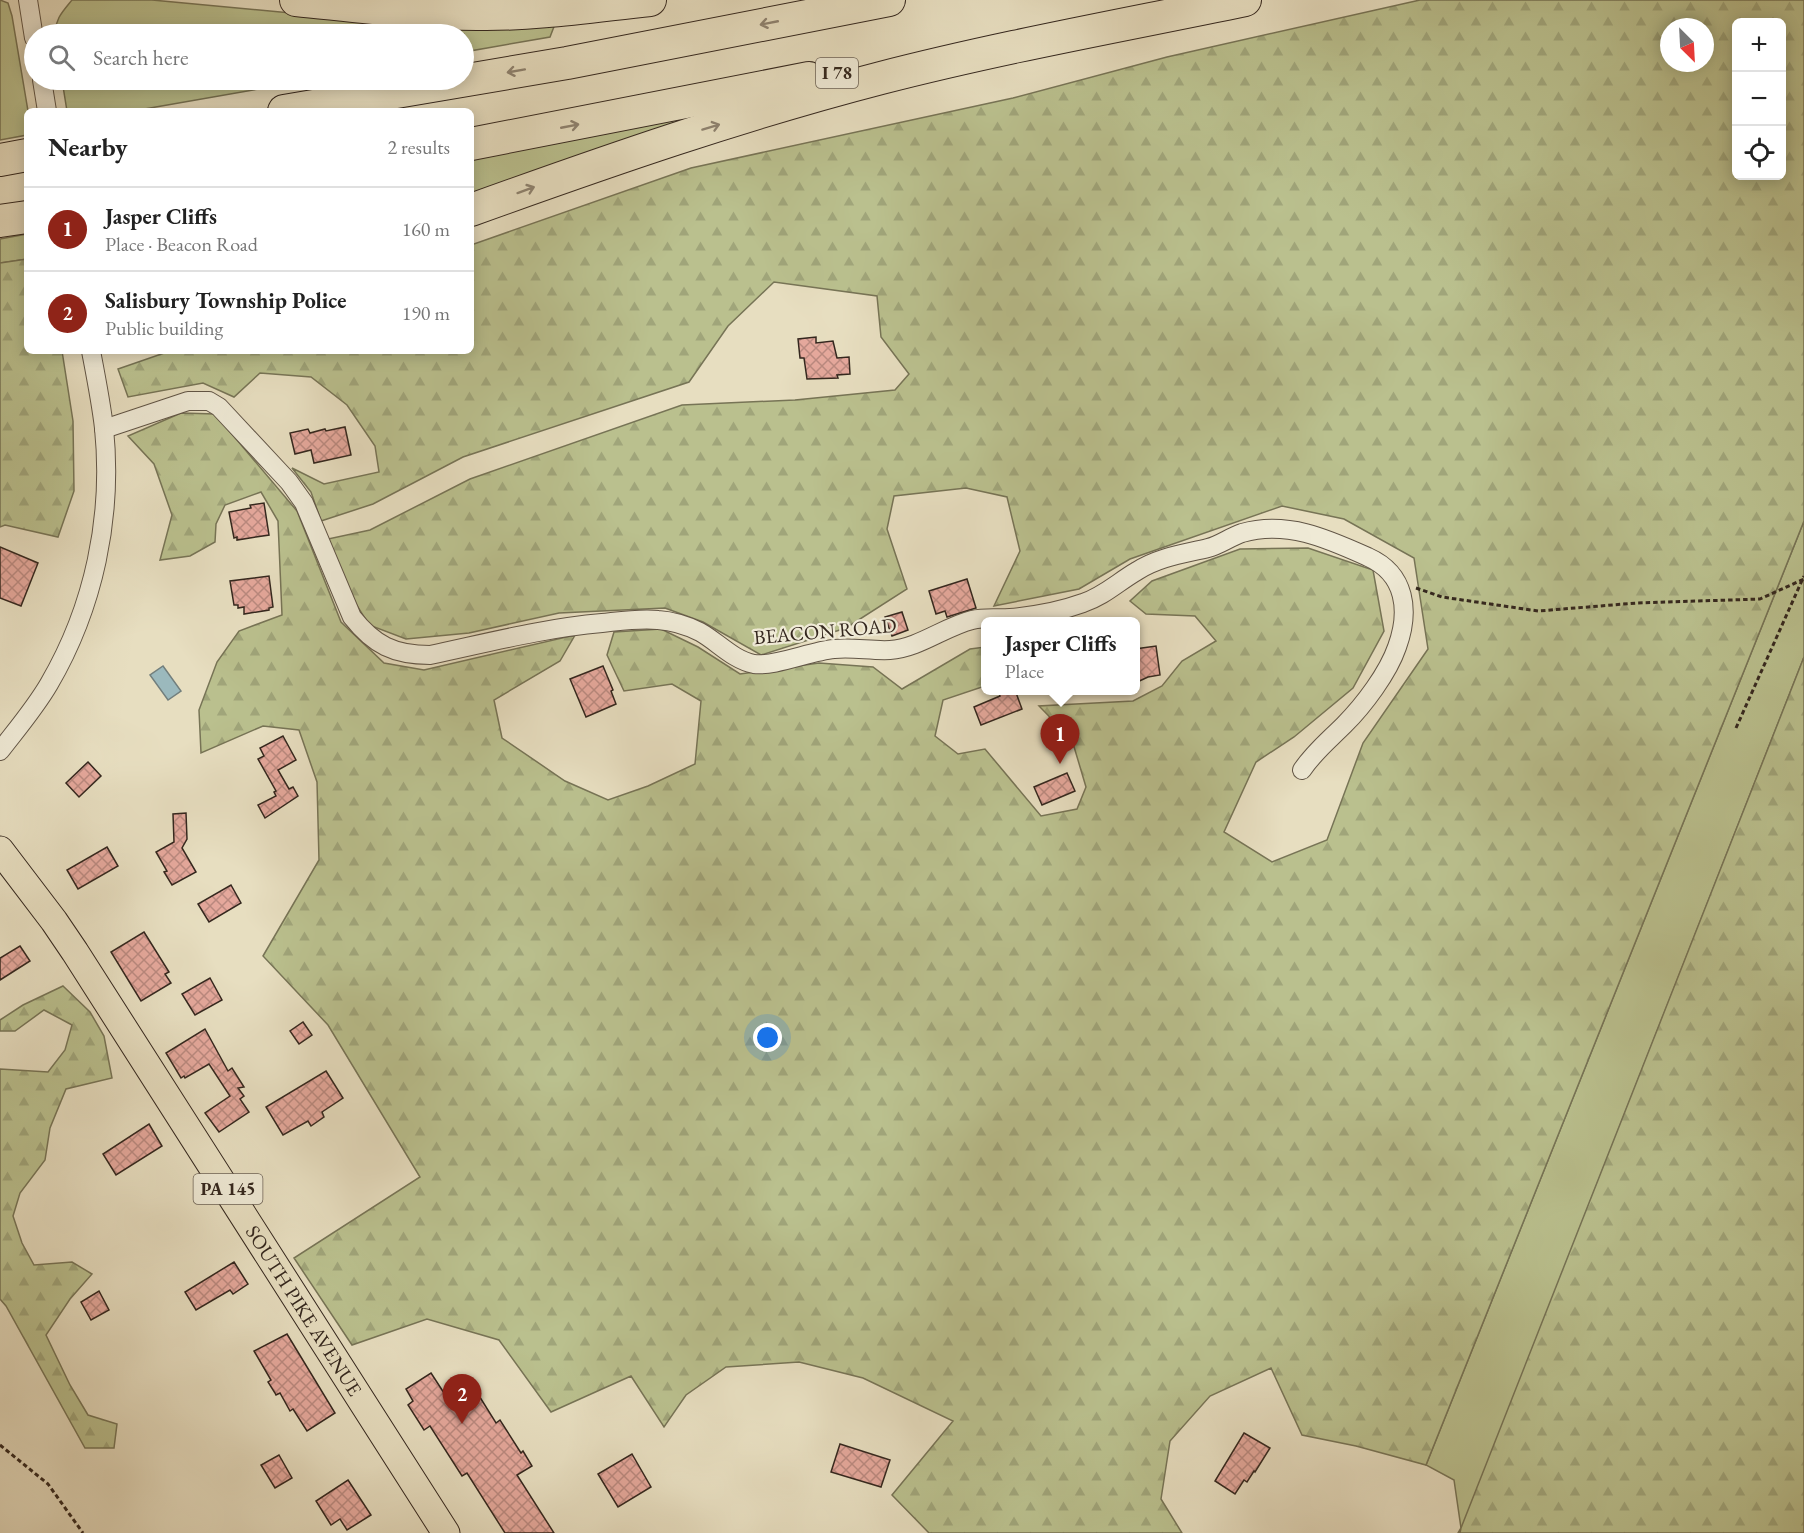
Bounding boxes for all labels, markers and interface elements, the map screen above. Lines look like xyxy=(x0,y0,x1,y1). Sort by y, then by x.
one-way arrow xyxy=(760,18,780,29)
north arrow xyxy=(1660,18,1714,72)
map controls xyxy=(1732,18,1786,180)
button: + xyxy=(1732,18,1786,72)
search box xyxy=(24,24,474,90)
icon: search xyxy=(45,41,78,74)
text: Search here xyxy=(93,43,188,72)
road number: I 78 xyxy=(816,58,858,88)
one-way arrow xyxy=(507,66,526,77)
button: − xyxy=(1732,72,1786,126)
one-way arrow xyxy=(559,120,579,131)
one-way arrow xyxy=(701,121,720,132)
button: locate xyxy=(1732,126,1786,180)
text: Nearby xyxy=(48,130,128,164)
text: 2 results xyxy=(387,134,450,160)
one-way arrow xyxy=(516,184,535,195)
text: Jasper Cliffs xyxy=(105,202,217,231)
text: 1 xyxy=(62,216,73,242)
text: 160 m xyxy=(402,216,450,242)
text: Place · Beacon Road xyxy=(105,231,258,257)
text: Salisbury Township Police xyxy=(105,286,346,315)
text: 2 xyxy=(62,300,73,326)
text: 190 m xyxy=(402,300,450,326)
text: Public building xyxy=(105,315,223,341)
street label: BEACON ROAD xyxy=(752,612,898,650)
popup xyxy=(981,617,1140,695)
text: Jasper Cliffs xyxy=(1005,629,1116,658)
text: Place xyxy=(1005,658,1044,684)
pin: 1 xyxy=(1040,714,1080,764)
your location xyxy=(753,1023,782,1052)
road number: PA 145 xyxy=(194,1174,262,1204)
street label: SOUTH PIKE AVENUE xyxy=(240,1220,368,1401)
pin: 2 xyxy=(442,1374,482,1424)

